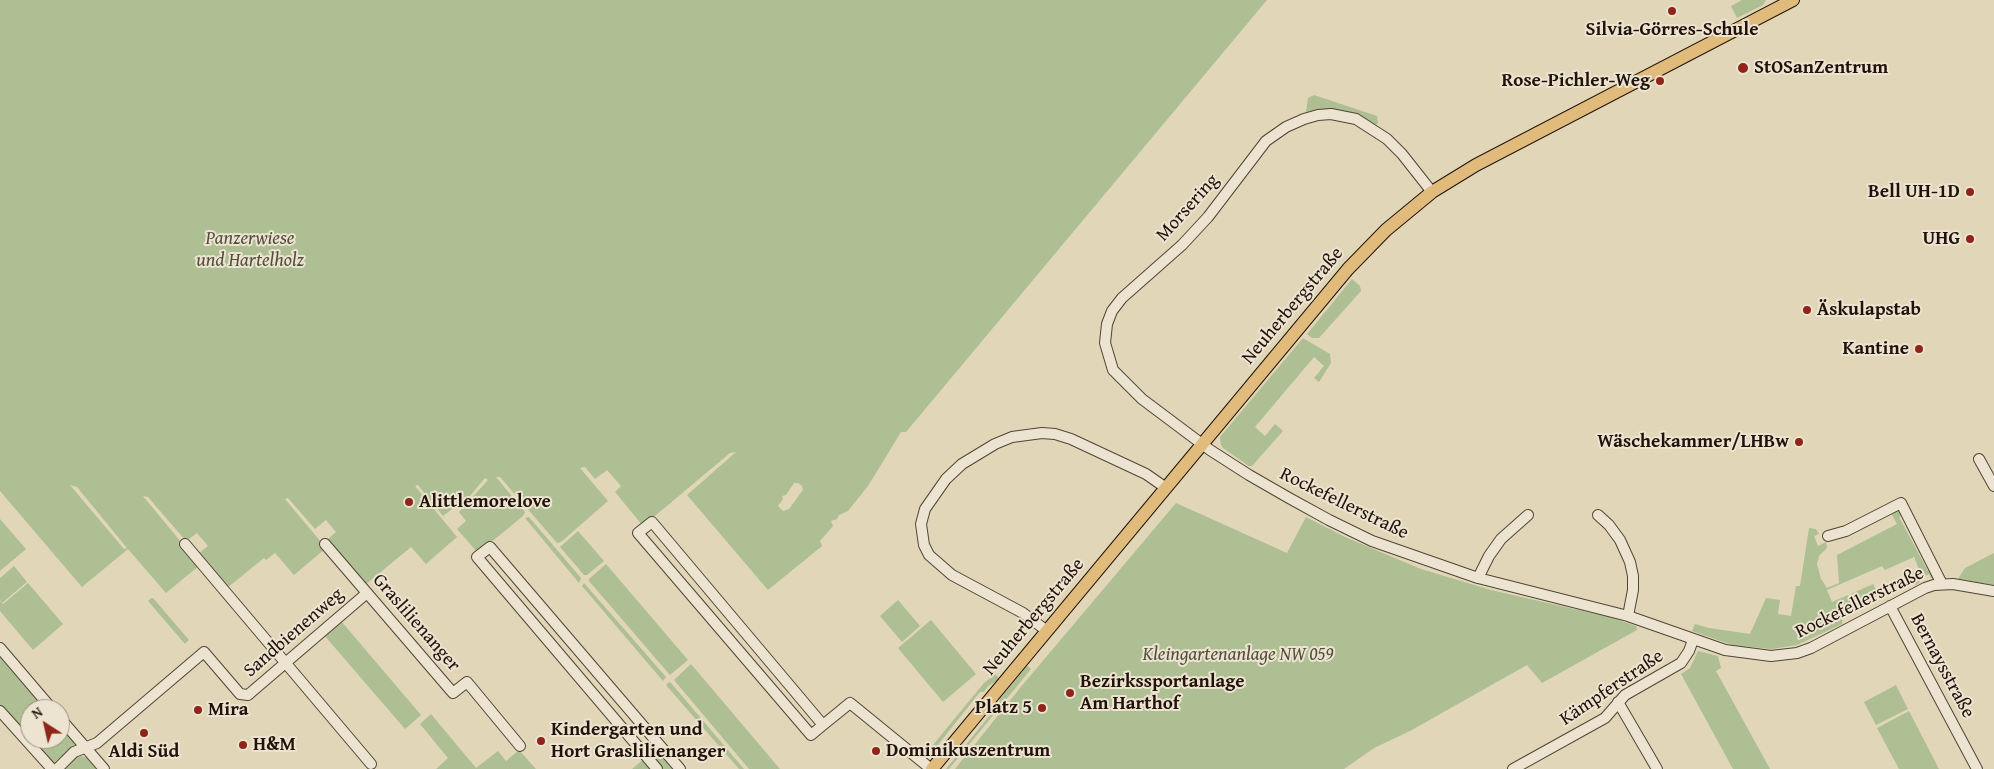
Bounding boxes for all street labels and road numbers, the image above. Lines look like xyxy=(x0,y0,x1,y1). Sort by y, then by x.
street label: Morsering xyxy=(1152,170,1224,246)
street label: Neuherbergstraße xyxy=(1237,243,1349,369)
street label: Rockefellerstraße xyxy=(1276,463,1412,545)
street label: Neuherbergstraße xyxy=(978,554,1090,680)
street label: Rockefellerstraße xyxy=(1792,562,1928,644)
street label: Graslilienanger xyxy=(367,569,465,677)
street label: Sandbienenweg xyxy=(239,583,349,683)
street label: Bernaysstraße xyxy=(1905,610,1979,722)
street label: Kämpferstraße xyxy=(1556,645,1668,731)

